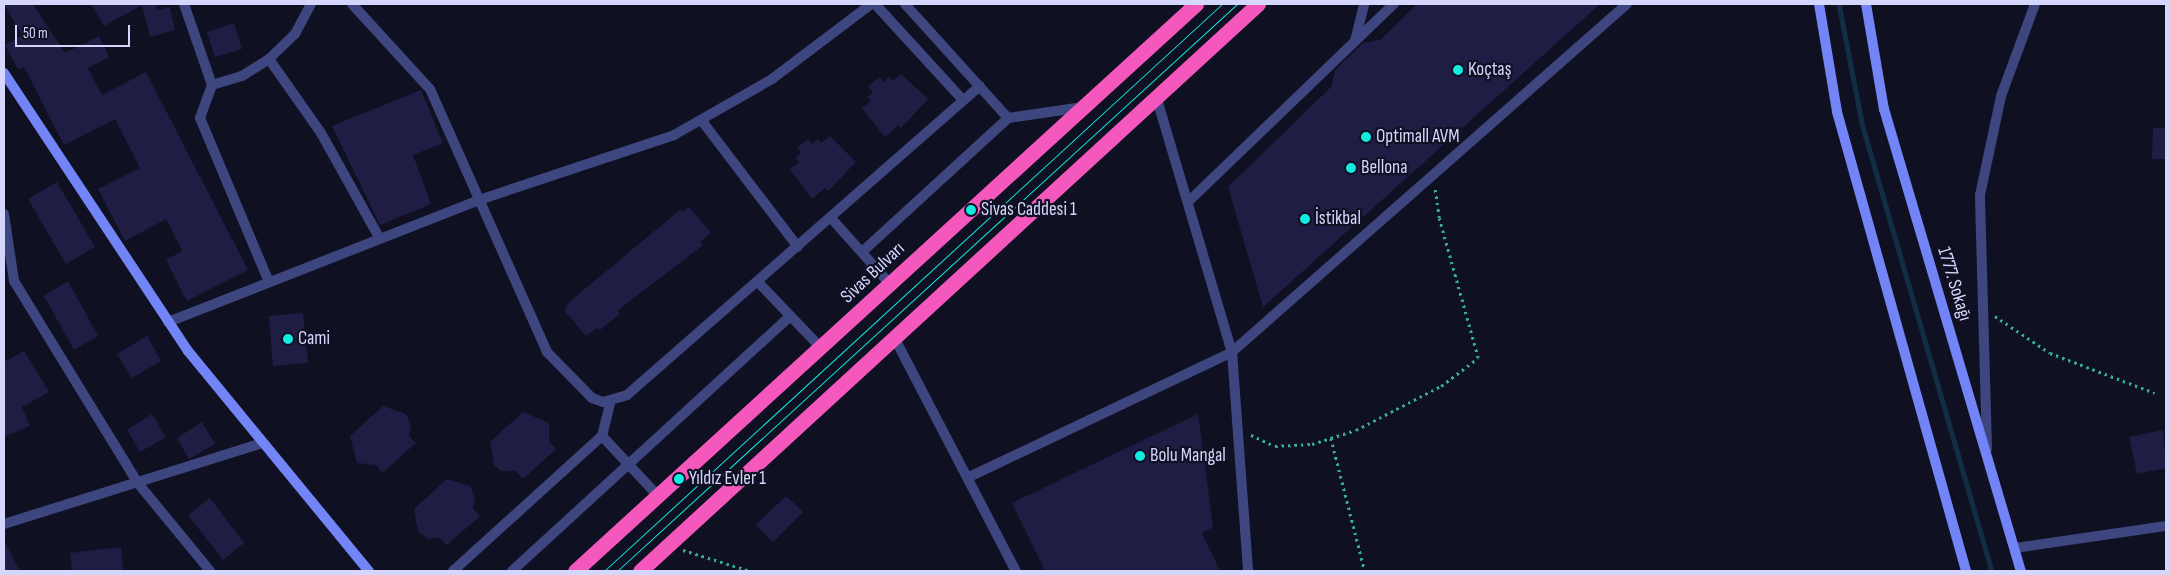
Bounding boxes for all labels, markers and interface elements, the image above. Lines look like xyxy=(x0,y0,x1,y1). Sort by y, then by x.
scale bar xyxy=(18,15,132,47)
text: 50 m xyxy=(23,24,48,43)
place label: Koçtaş xyxy=(1468,59,1511,81)
marker: Koçtaş xyxy=(1452,64,1464,76)
place label: Optimall AVM xyxy=(1376,126,1460,148)
marker: Optimall AVM xyxy=(1360,131,1372,143)
place label: Bellona xyxy=(1361,157,1407,179)
marker: Bellona xyxy=(1345,162,1357,174)
place label: Sivas Caddesi 1 xyxy=(981,199,1077,221)
marker: Sivas Caddesi 1 xyxy=(965,204,977,216)
place label: İstikbal xyxy=(1315,208,1361,230)
marker: İstikbal xyxy=(1299,213,1311,225)
street label: Sivas Bulvarı xyxy=(836,238,910,308)
street label: 1777. Sokağı xyxy=(1932,244,1976,324)
place label: Cami xyxy=(298,328,330,350)
marker: Cami xyxy=(282,333,294,345)
place label: Bolu Mangal xyxy=(1150,445,1226,467)
marker: Bolu Mangal xyxy=(1134,450,1146,462)
place label: Yıldız Evler 1 xyxy=(689,468,766,490)
marker: Yıldız Evler 1 xyxy=(673,473,685,485)

